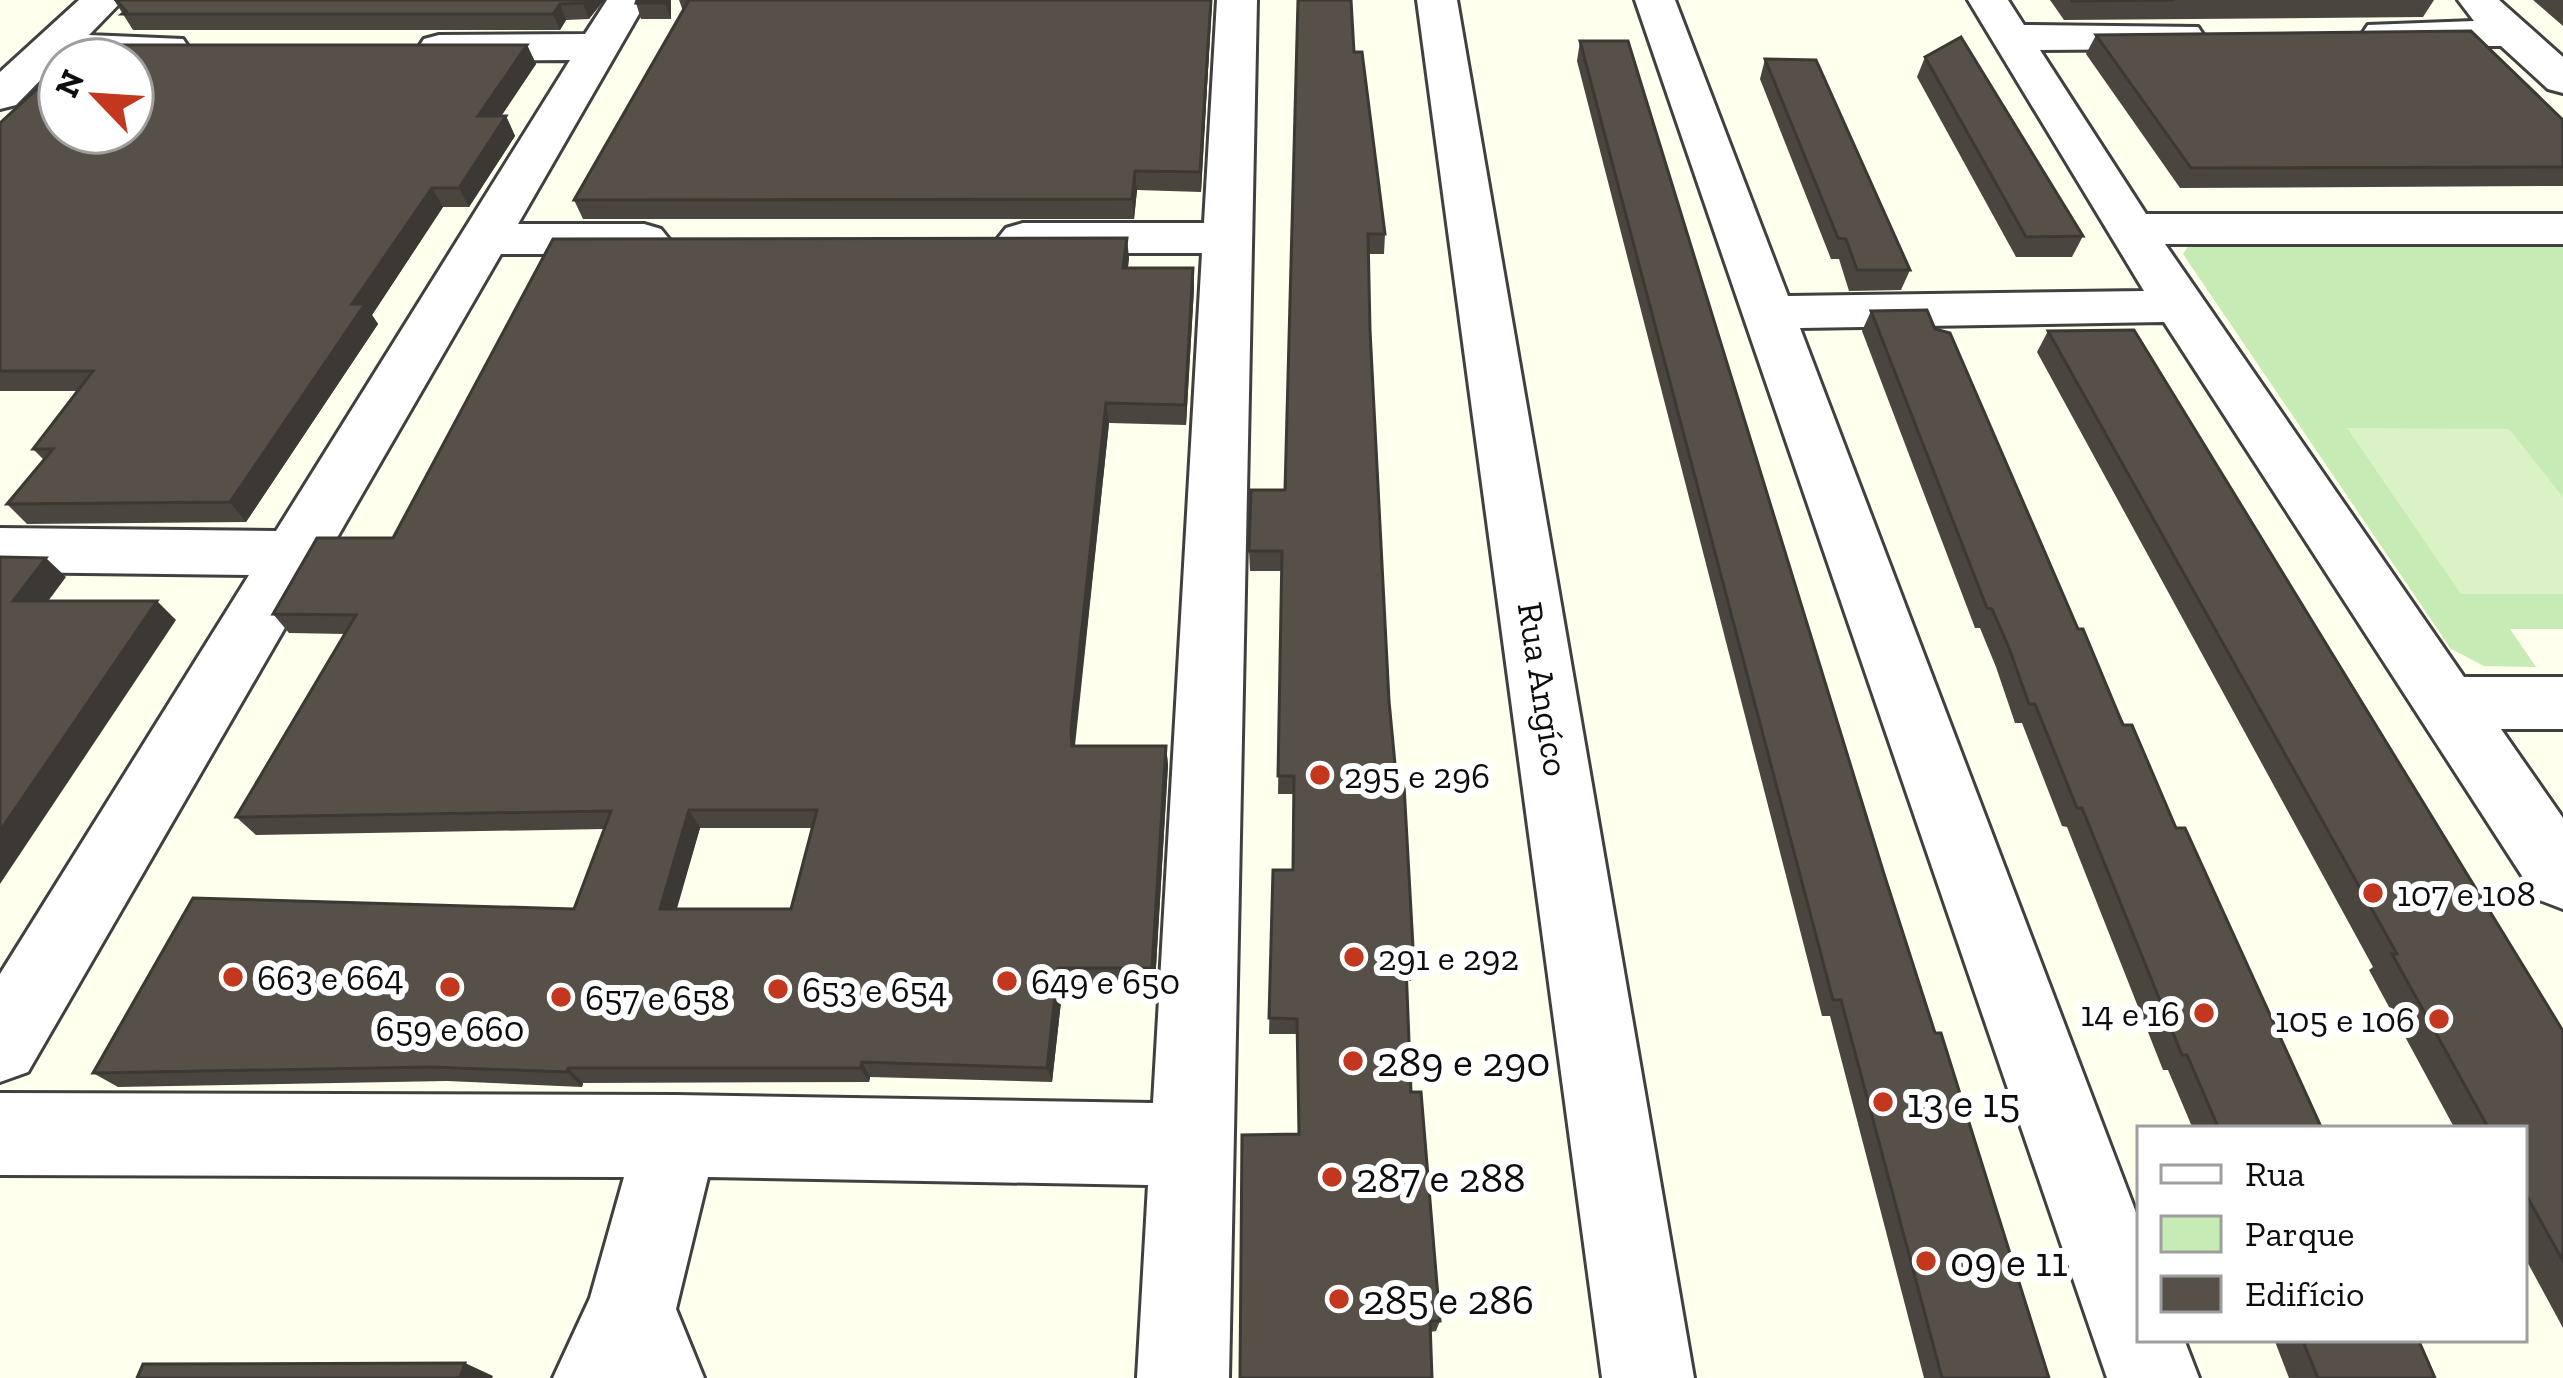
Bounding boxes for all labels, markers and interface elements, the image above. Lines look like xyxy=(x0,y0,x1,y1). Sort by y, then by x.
north arrow xyxy=(36,36,156,156)
text: N xyxy=(46,64,92,103)
street label: Rua Angíco xyxy=(1509,599,1578,779)
place label: 295 e 296 xyxy=(1344,754,1490,797)
marker: 295 e 296 xyxy=(1307,762,1333,788)
place label: 107 e 108 xyxy=(2397,872,2536,915)
marker: 107 e 108 xyxy=(2360,880,2386,906)
place label: 291 e 292 xyxy=(1378,936,1519,979)
marker: 291 e 292 xyxy=(1341,944,1367,970)
place label: 663 e 664 xyxy=(257,956,404,999)
place label: 649 e 650 xyxy=(1031,960,1180,1003)
marker: 663 e 664 xyxy=(220,964,246,990)
place label: 653 e 654 xyxy=(802,968,947,1011)
marker: 649 e 650 xyxy=(994,968,1020,994)
marker: 659 e 660 xyxy=(437,974,463,1000)
place label: 657 e 658 xyxy=(585,976,730,1019)
marker: 653 e 654 xyxy=(765,976,791,1002)
marker: 657 e 658 xyxy=(548,984,574,1010)
place label: 14 e 16 xyxy=(2080,992,2180,1035)
place label: 105 e 106 xyxy=(2275,998,2415,1041)
marker: 14 e 16 xyxy=(2191,1000,2217,1026)
marker: 105 e 106 xyxy=(2426,1006,2452,1032)
place label: 659 e 660 xyxy=(376,1007,524,1050)
place label: 289 e 290 xyxy=(1377,1036,1550,1087)
marker: 289 e 290 xyxy=(1340,1048,1366,1074)
place label: 13 e 15 xyxy=(1907,1077,2020,1128)
marker: 13 e 15 xyxy=(1870,1089,1896,1115)
legend xyxy=(2137,1126,2527,1342)
place label: 287 e 288 xyxy=(1356,1152,1526,1203)
text: Rua xyxy=(2245,1152,2305,1195)
marker: 287 e 288 xyxy=(1319,1164,1345,1190)
text: Parque xyxy=(2245,1212,2354,1255)
place label: 09 e 11 xyxy=(1950,1236,2068,1287)
marker: 09 e 11 xyxy=(1913,1248,1939,1274)
text: Edifício xyxy=(2245,1272,2364,1315)
place label: 285 e 286 xyxy=(1363,1274,1534,1325)
marker: 285 e 286 xyxy=(1326,1286,1352,1312)

